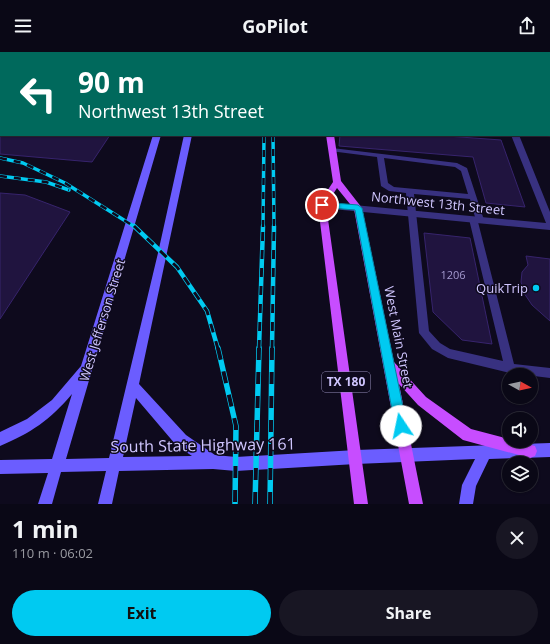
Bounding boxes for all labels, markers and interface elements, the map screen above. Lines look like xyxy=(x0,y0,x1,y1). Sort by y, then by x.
text: GoPilot xyxy=(242,14,308,38)
icon: menu xyxy=(12,15,34,37)
icon: share xyxy=(516,15,538,37)
text: 90 m xyxy=(78,63,145,101)
icon: left xyxy=(12,68,64,120)
text: Northwest 13th Street xyxy=(78,99,264,123)
street label: Northwest 13th Street xyxy=(370,187,506,219)
pin xyxy=(305,188,339,222)
icon: arrive xyxy=(311,194,333,216)
street label: West Jefferson Street xyxy=(75,256,129,384)
house number: 1206 xyxy=(440,267,466,282)
place label: QuikTrip xyxy=(476,279,528,297)
marker: QuikTrip xyxy=(531,283,541,293)
street label: West Main Street xyxy=(380,285,418,390)
north arrow xyxy=(502,368,538,404)
map controls xyxy=(502,368,538,492)
road number: TX 180 xyxy=(322,372,370,392)
position arrow xyxy=(380,405,422,447)
button: sound xyxy=(502,412,538,448)
street label: South State Highway 161 xyxy=(110,432,296,458)
button: layers xyxy=(502,456,538,492)
text: 1 min xyxy=(12,512,79,545)
button: close xyxy=(496,517,538,559)
text: 110 m · 06:02 xyxy=(12,544,93,562)
button: Exit xyxy=(12,590,271,636)
button: Share xyxy=(279,590,538,636)

